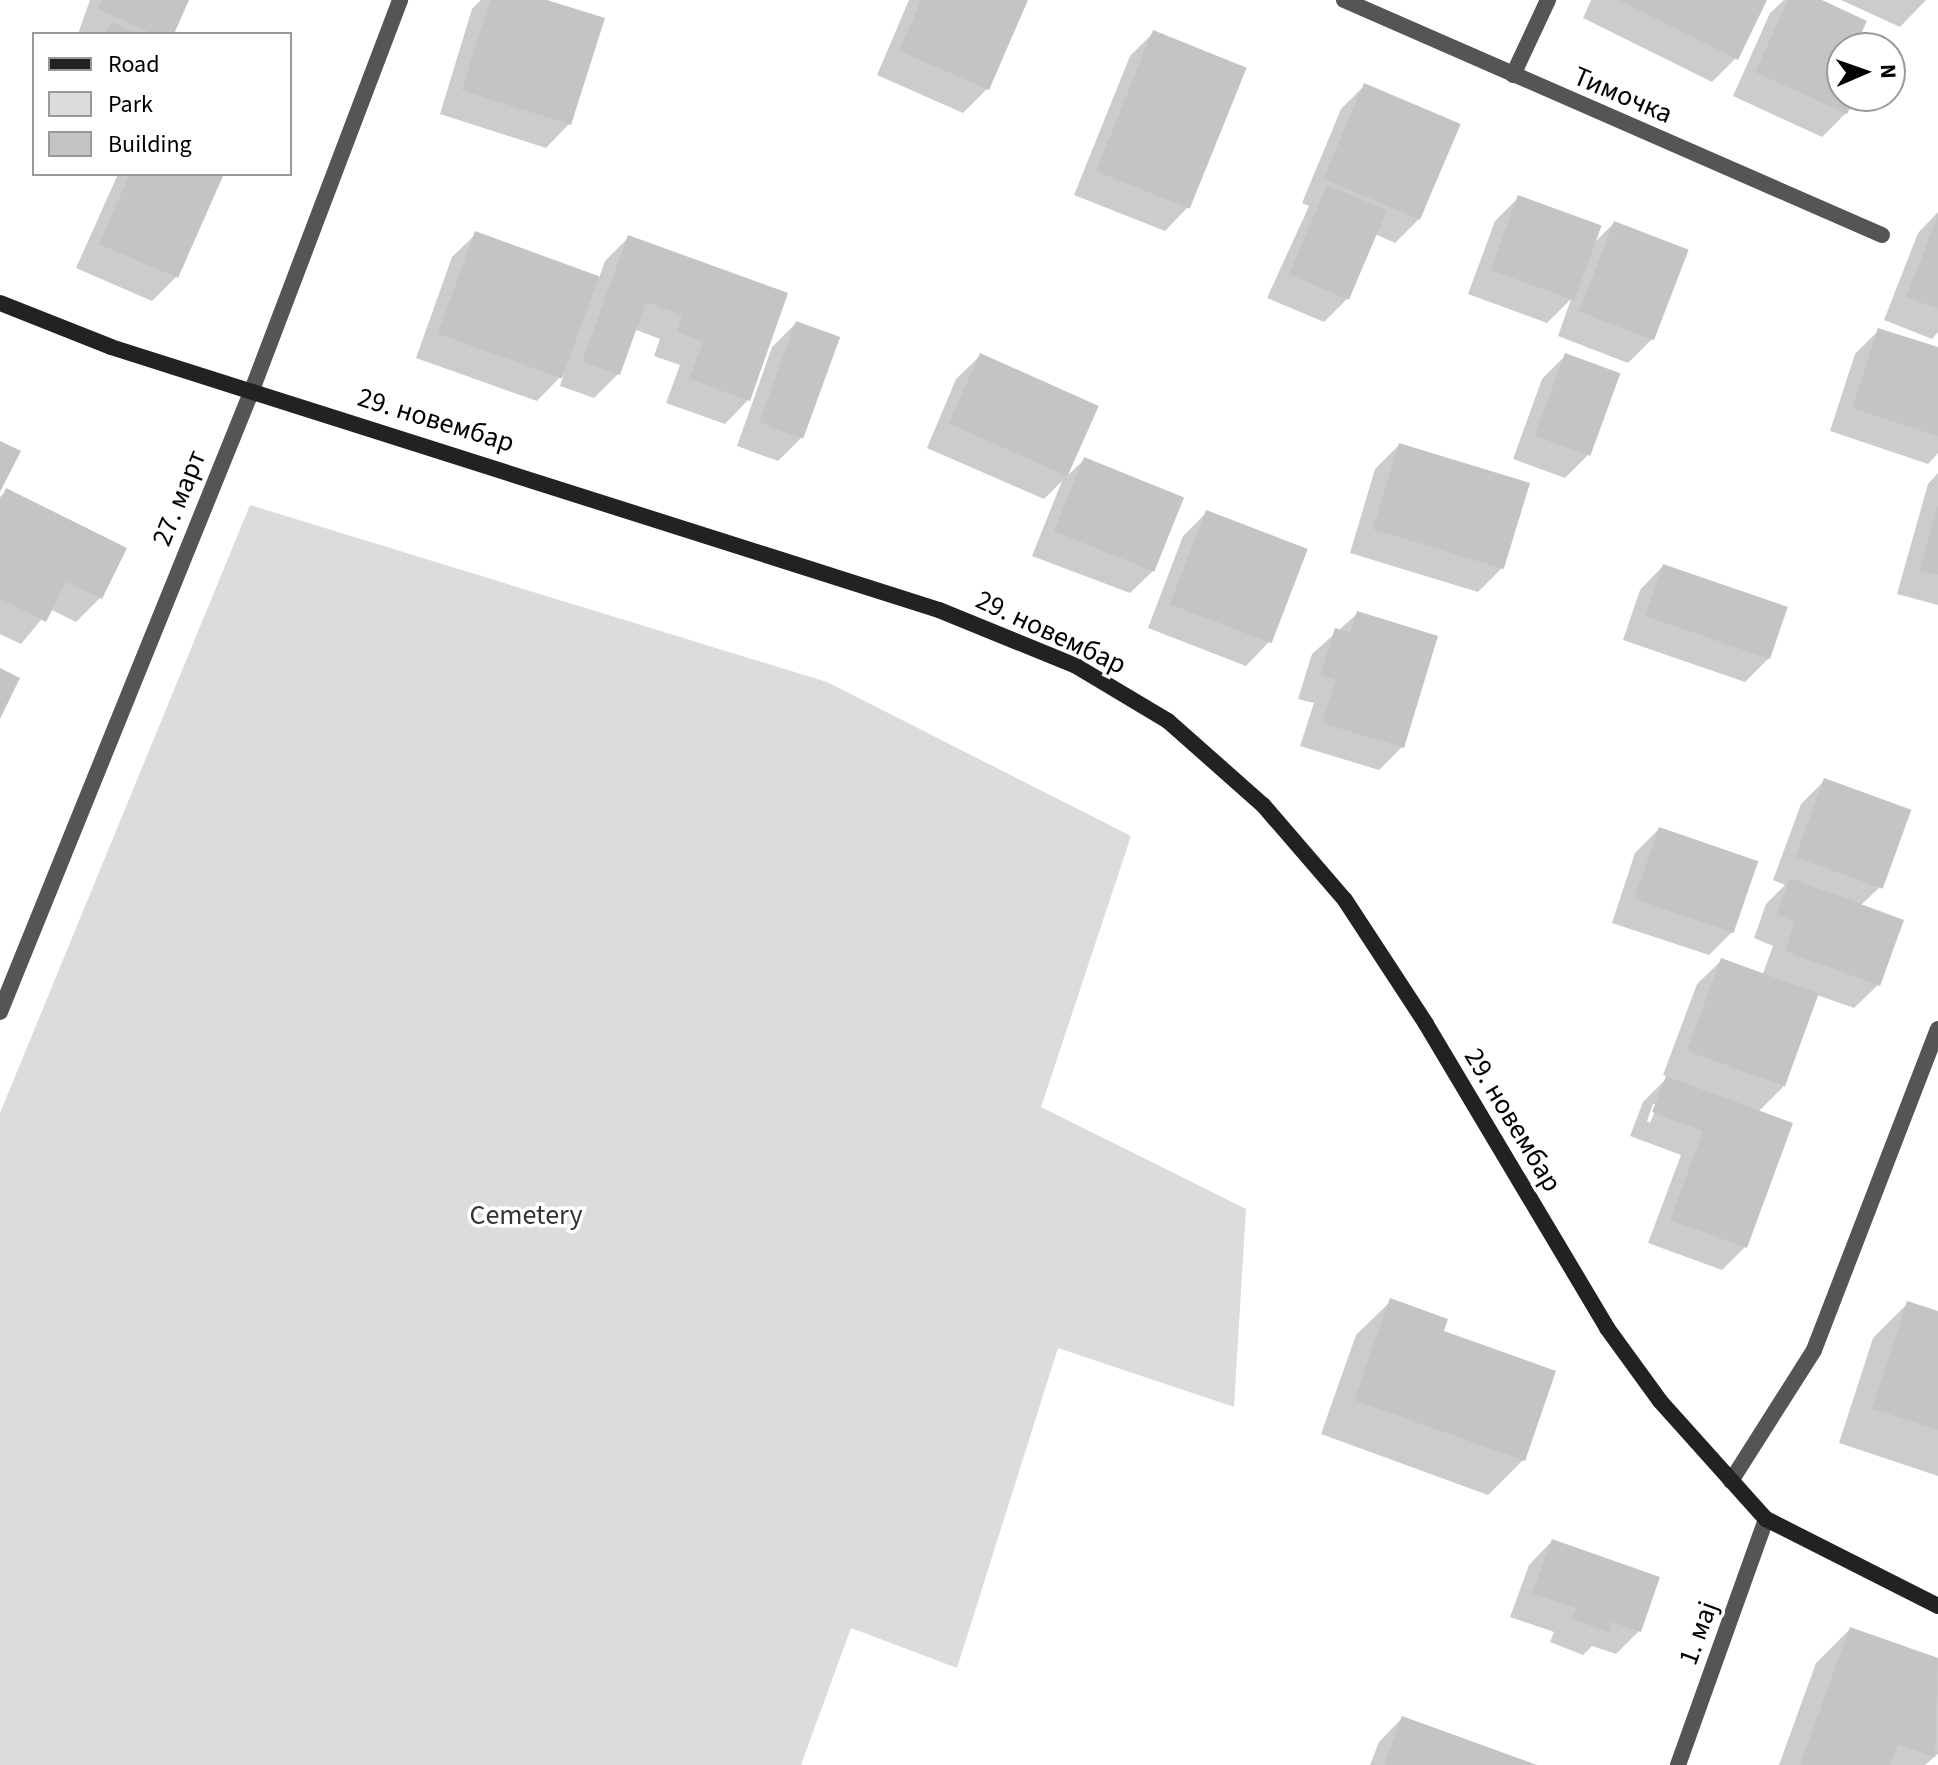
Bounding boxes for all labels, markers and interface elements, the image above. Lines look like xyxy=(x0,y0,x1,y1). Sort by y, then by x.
legend xyxy=(32,32,292,176)
north arrow xyxy=(1826,32,1906,112)
text: Road xyxy=(108,47,160,82)
street label: Тимочка xyxy=(1568,59,1678,131)
text: N xyxy=(1872,63,1904,79)
text: Park xyxy=(108,87,153,122)
text: Building xyxy=(108,127,192,162)
street label: 29. новембар xyxy=(354,380,518,460)
street label: 27. март xyxy=(145,445,213,551)
street label: 29. новембар xyxy=(971,583,1131,681)
street label: 29. новембар xyxy=(1457,1042,1569,1198)
park label: Cemetery xyxy=(469,1198,583,1232)
street label: 1. мај xyxy=(1671,1597,1725,1669)

